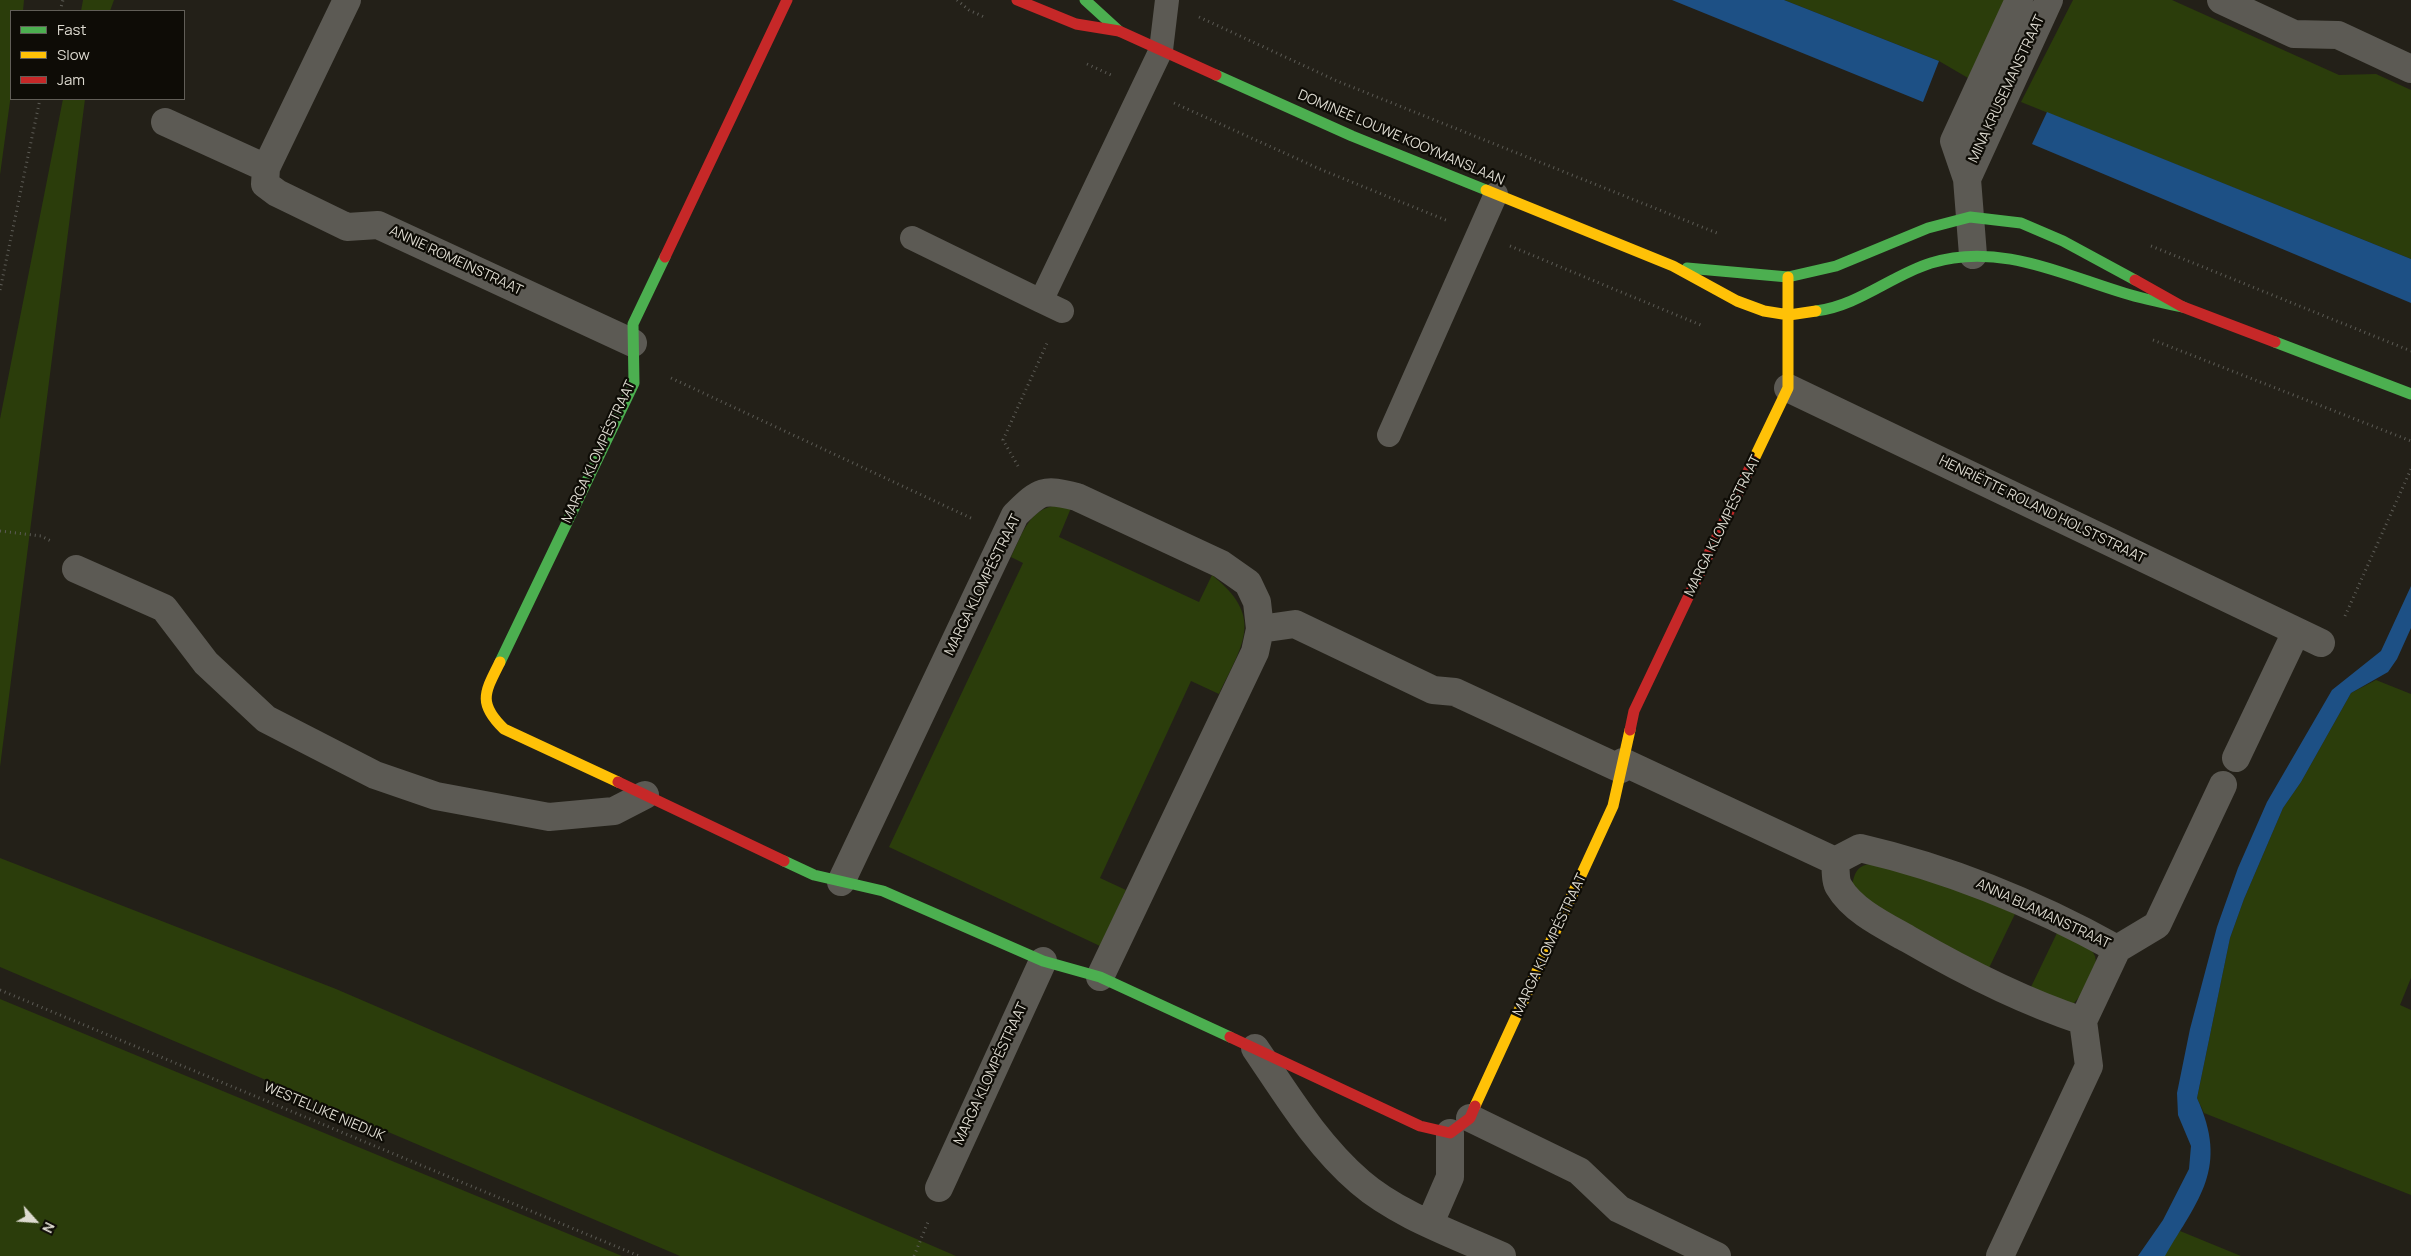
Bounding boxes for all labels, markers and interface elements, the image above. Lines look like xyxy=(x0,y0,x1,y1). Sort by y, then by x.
legend xyxy=(10,10,185,100)
street label: MINA KRUSEMANSTRAAT xyxy=(1965,12,2049,166)
text: Fast xyxy=(57,19,86,40)
text: Slow xyxy=(57,44,90,65)
text: Jam xyxy=(57,69,85,90)
street label: DOMINEE LOUWE KOOYMANSLAAN xyxy=(1295,87,1507,189)
street label: ANNIE ROMEINSTRAAT xyxy=(387,223,525,299)
street label: MARGA KLOMPÉSTRAAT xyxy=(559,378,639,526)
street label: MARGA KLOMPÉSTRAAT xyxy=(1681,452,1765,600)
street label: HENRIËTTE ROLAND HOLSTSTRAAT xyxy=(1936,453,2148,567)
street label: MARGA KLOMPÉSTRAAT xyxy=(941,511,1025,659)
street label: MARGA KLOMPÉSTRAAT xyxy=(1510,871,1590,1019)
street label: ANNA BLAMANSTRAAT xyxy=(1973,876,2113,952)
street label: MARGA KLOMPÉSTRAAT xyxy=(951,1000,1031,1148)
street label: WESTELIJKE NIEDIJK xyxy=(261,1079,387,1145)
north arrow xyxy=(10,1196,60,1246)
text: N xyxy=(38,1219,60,1236)

